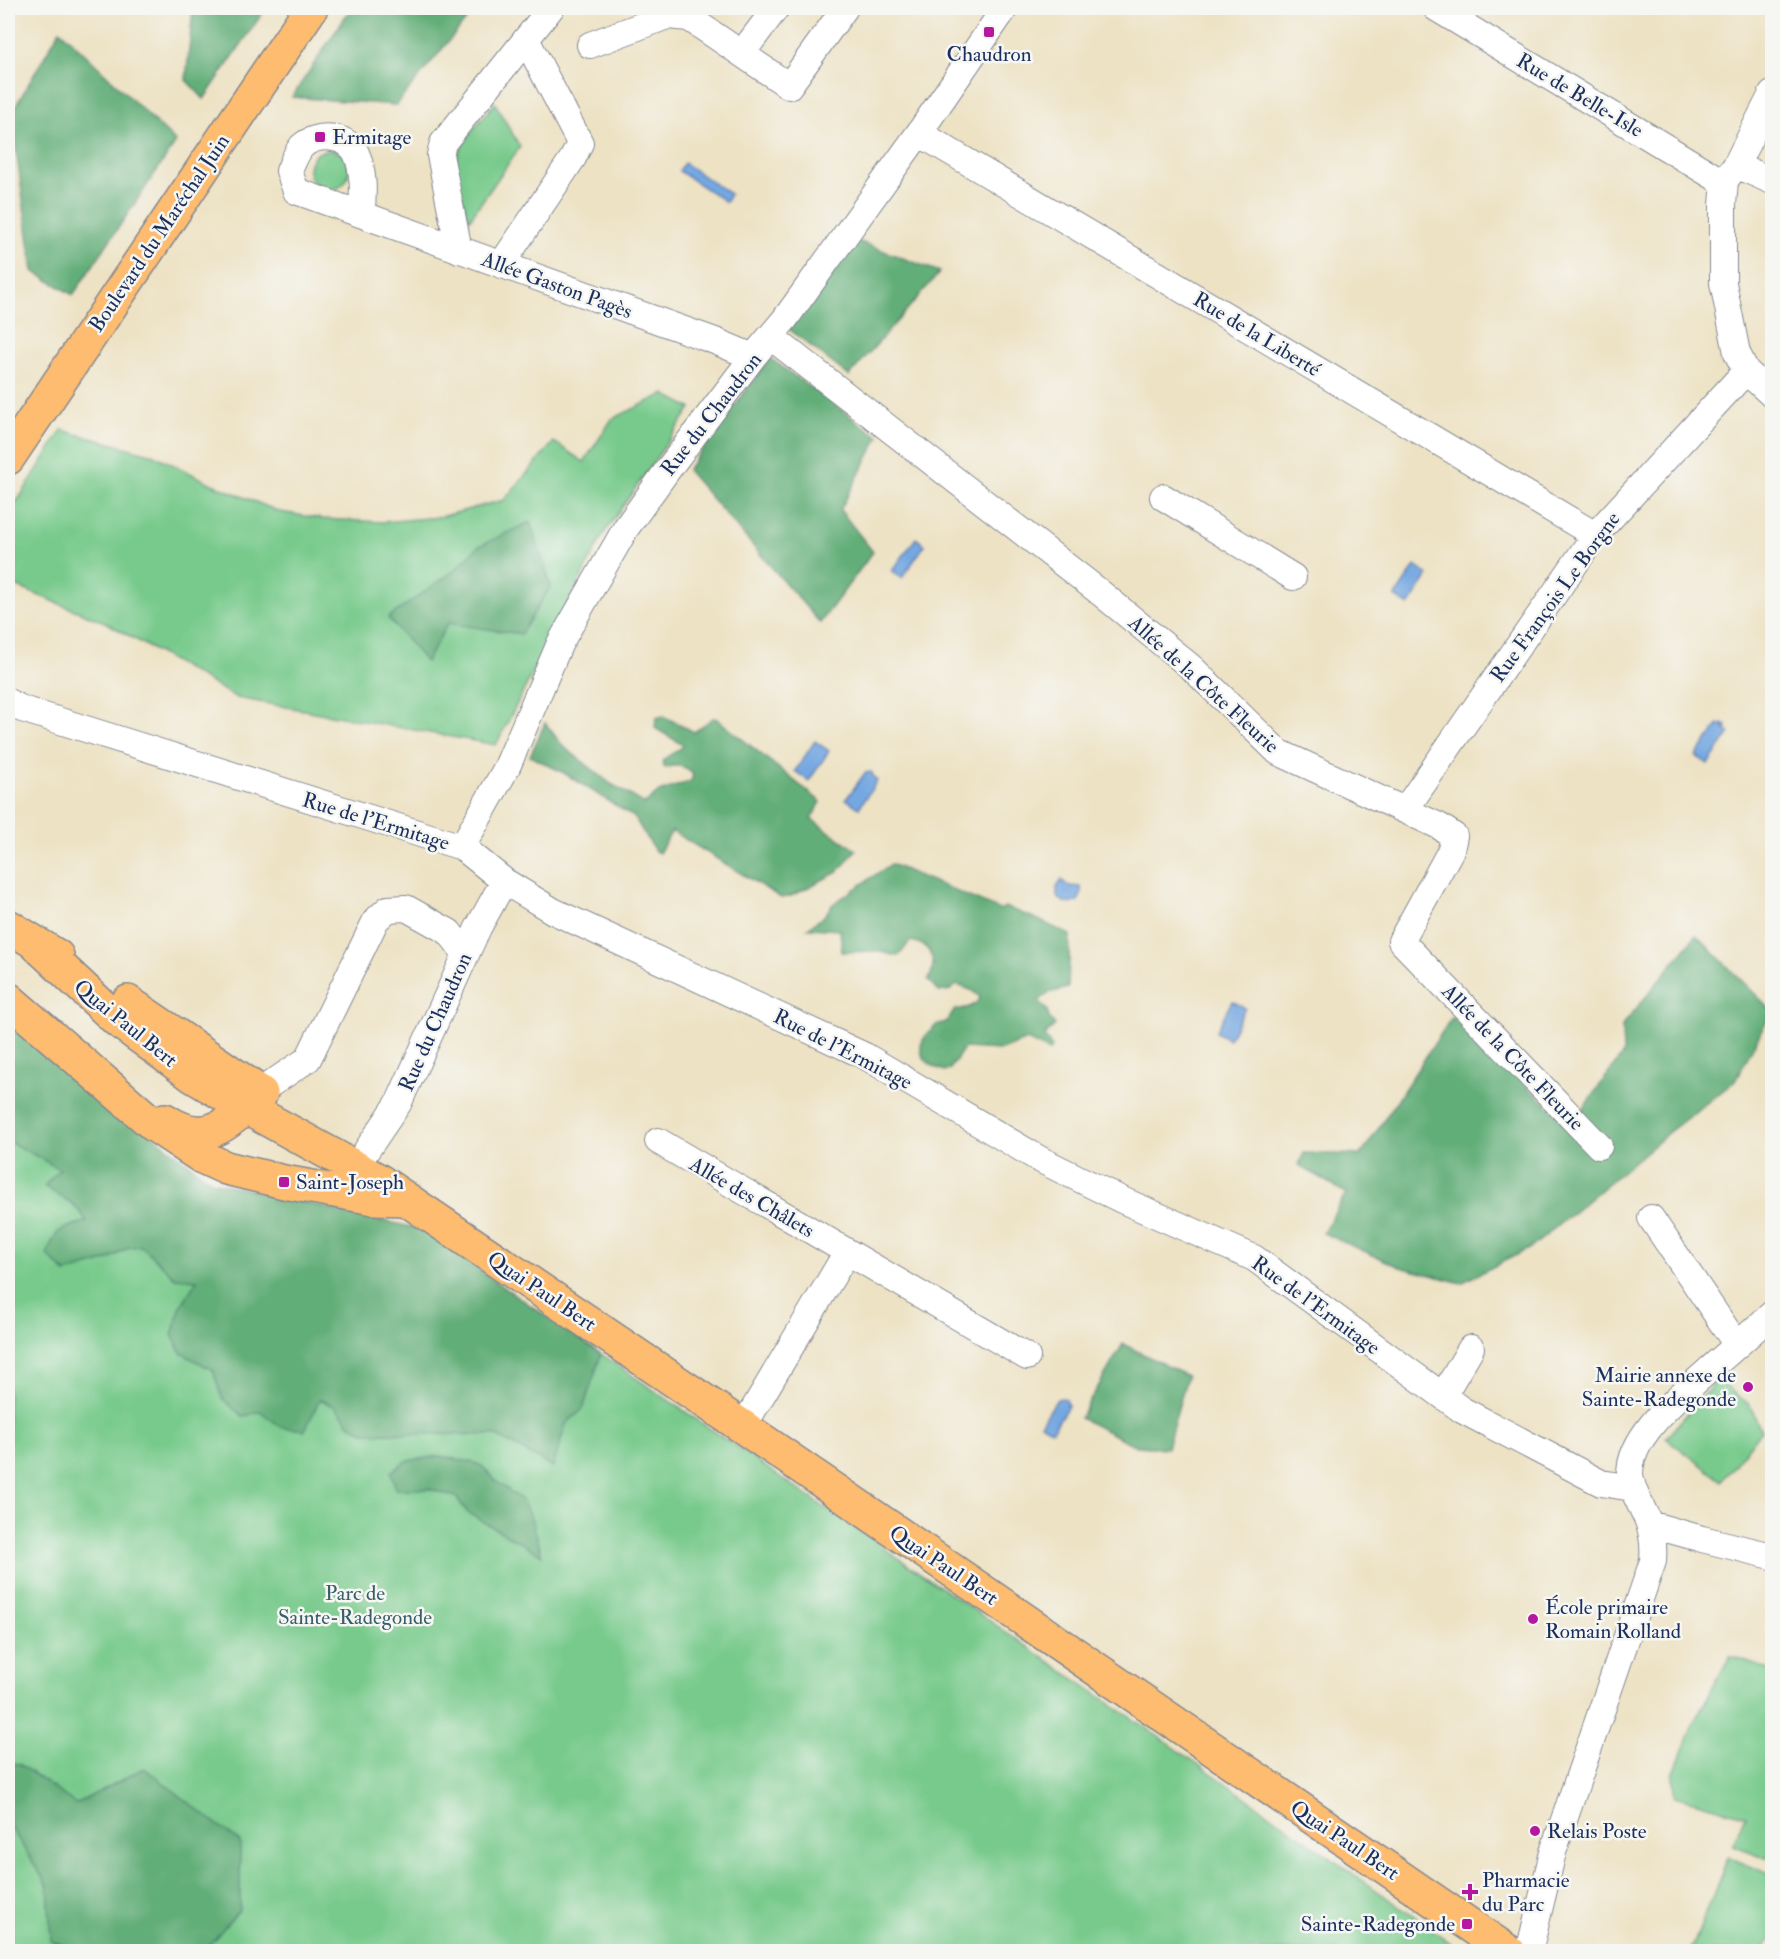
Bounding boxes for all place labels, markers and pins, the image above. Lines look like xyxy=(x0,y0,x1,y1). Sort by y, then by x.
marker: Chaudron xyxy=(982,25,996,39)
place label: Chaudron xyxy=(947,41,1032,68)
place label: Ermitage xyxy=(332,124,411,151)
marker: Ermitage xyxy=(313,130,327,144)
place label: Saint-Joseph xyxy=(296,1169,404,1196)
marker: Saint-Joseph xyxy=(277,1175,291,1189)
place label: Mairie annexe de Sainte-Radegonde xyxy=(1582,1362,1736,1413)
marker: Mairie annexe de Sainte-Radegonde xyxy=(1741,1380,1755,1394)
place label: École primaire Romain Rolland xyxy=(1545,1594,1682,1645)
marker: École primaire Romain Rolland xyxy=(1526,1612,1540,1626)
place label: Relais Poste xyxy=(1547,1818,1647,1845)
marker: Relais Poste xyxy=(1528,1824,1542,1838)
place label: Pharmacie du Parc xyxy=(1482,1867,1570,1918)
marker: Pharmacie du Parc xyxy=(1463,1885,1477,1899)
place label: Sainte-Radegonde xyxy=(1301,1911,1455,1938)
marker: Sainte-Radegonde xyxy=(1460,1917,1474,1931)

